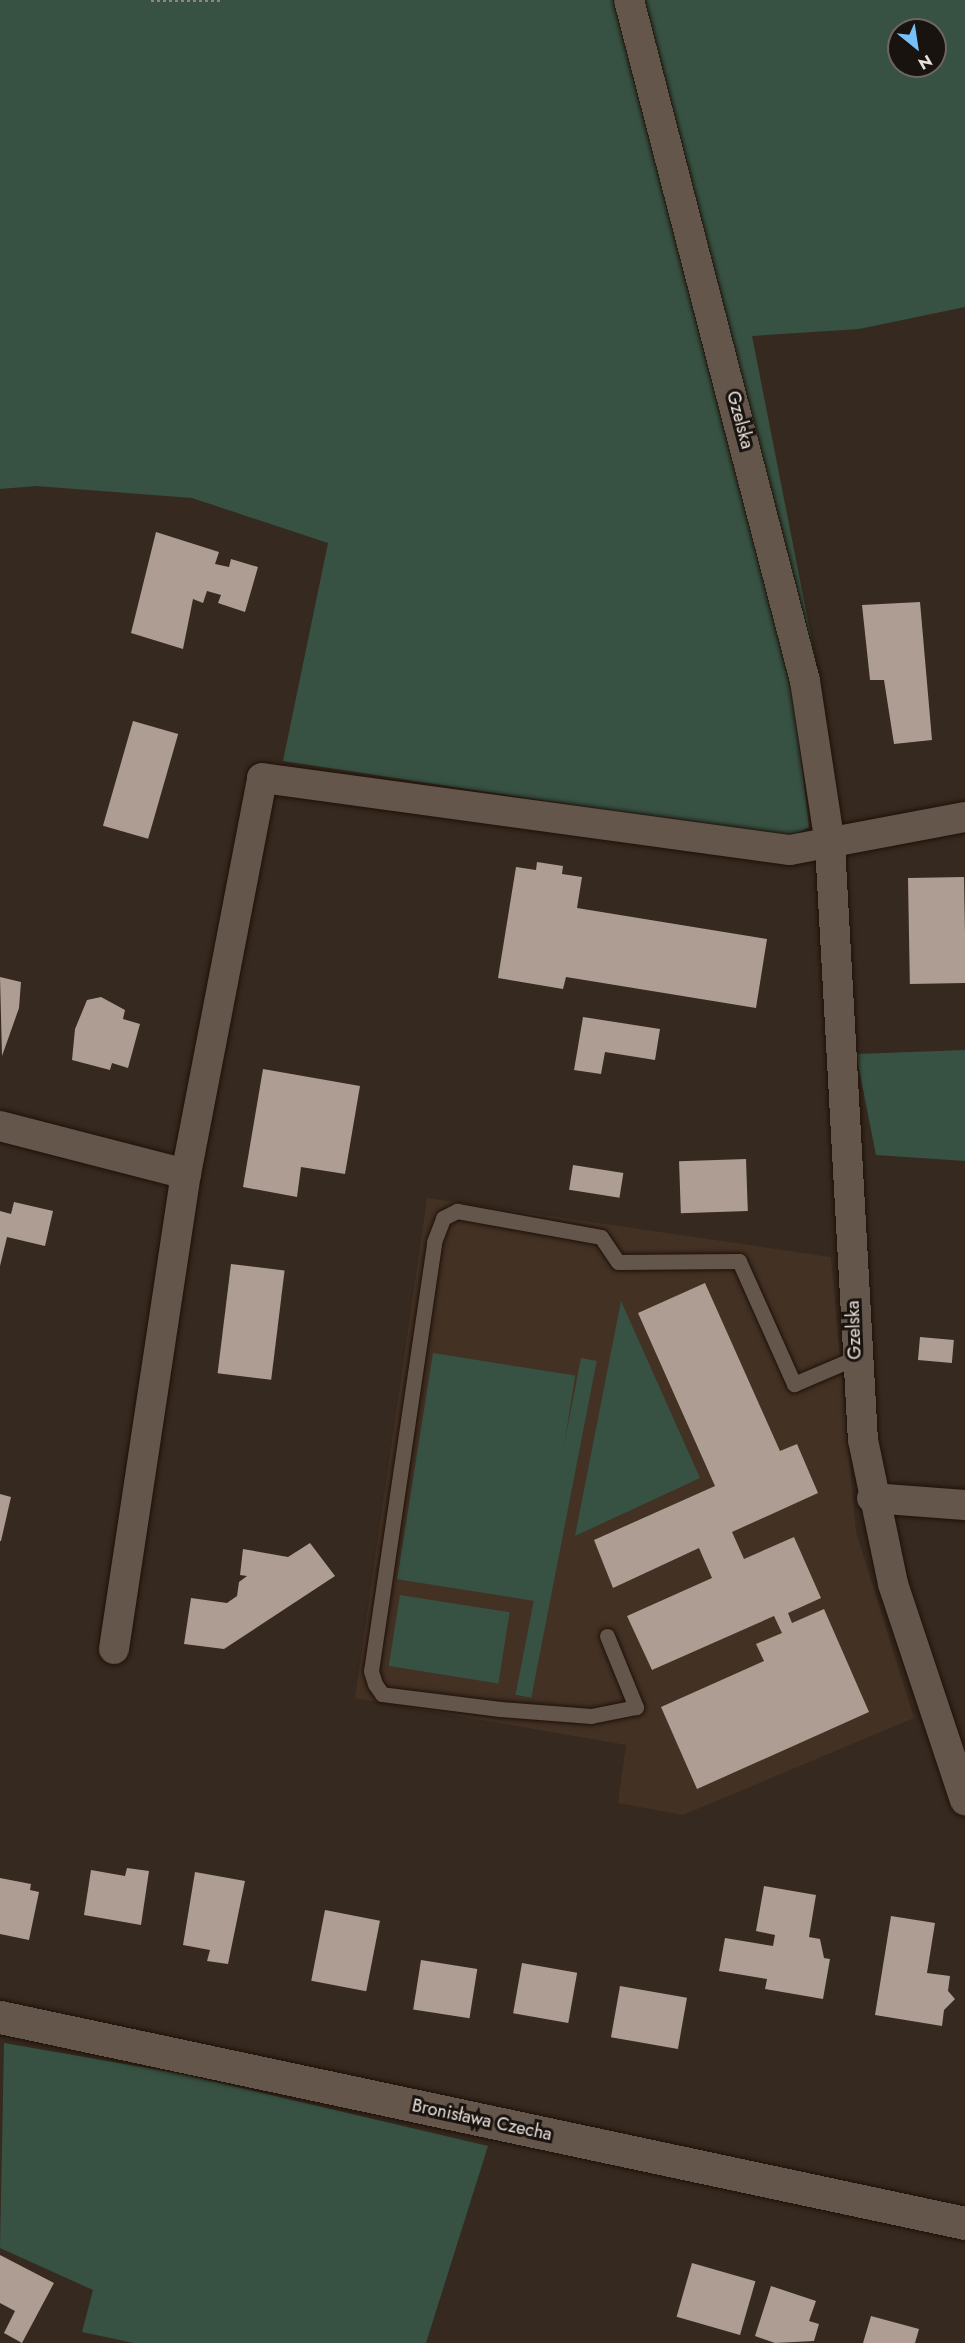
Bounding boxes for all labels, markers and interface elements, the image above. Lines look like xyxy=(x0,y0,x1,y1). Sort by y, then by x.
north arrow xyxy=(887,18,947,78)
text: N xyxy=(914,49,937,75)
street label: Gzelska xyxy=(722,389,758,451)
street label: Gzelska xyxy=(842,1300,866,1360)
street label: Bronisława Czecha xyxy=(410,2095,554,2145)

